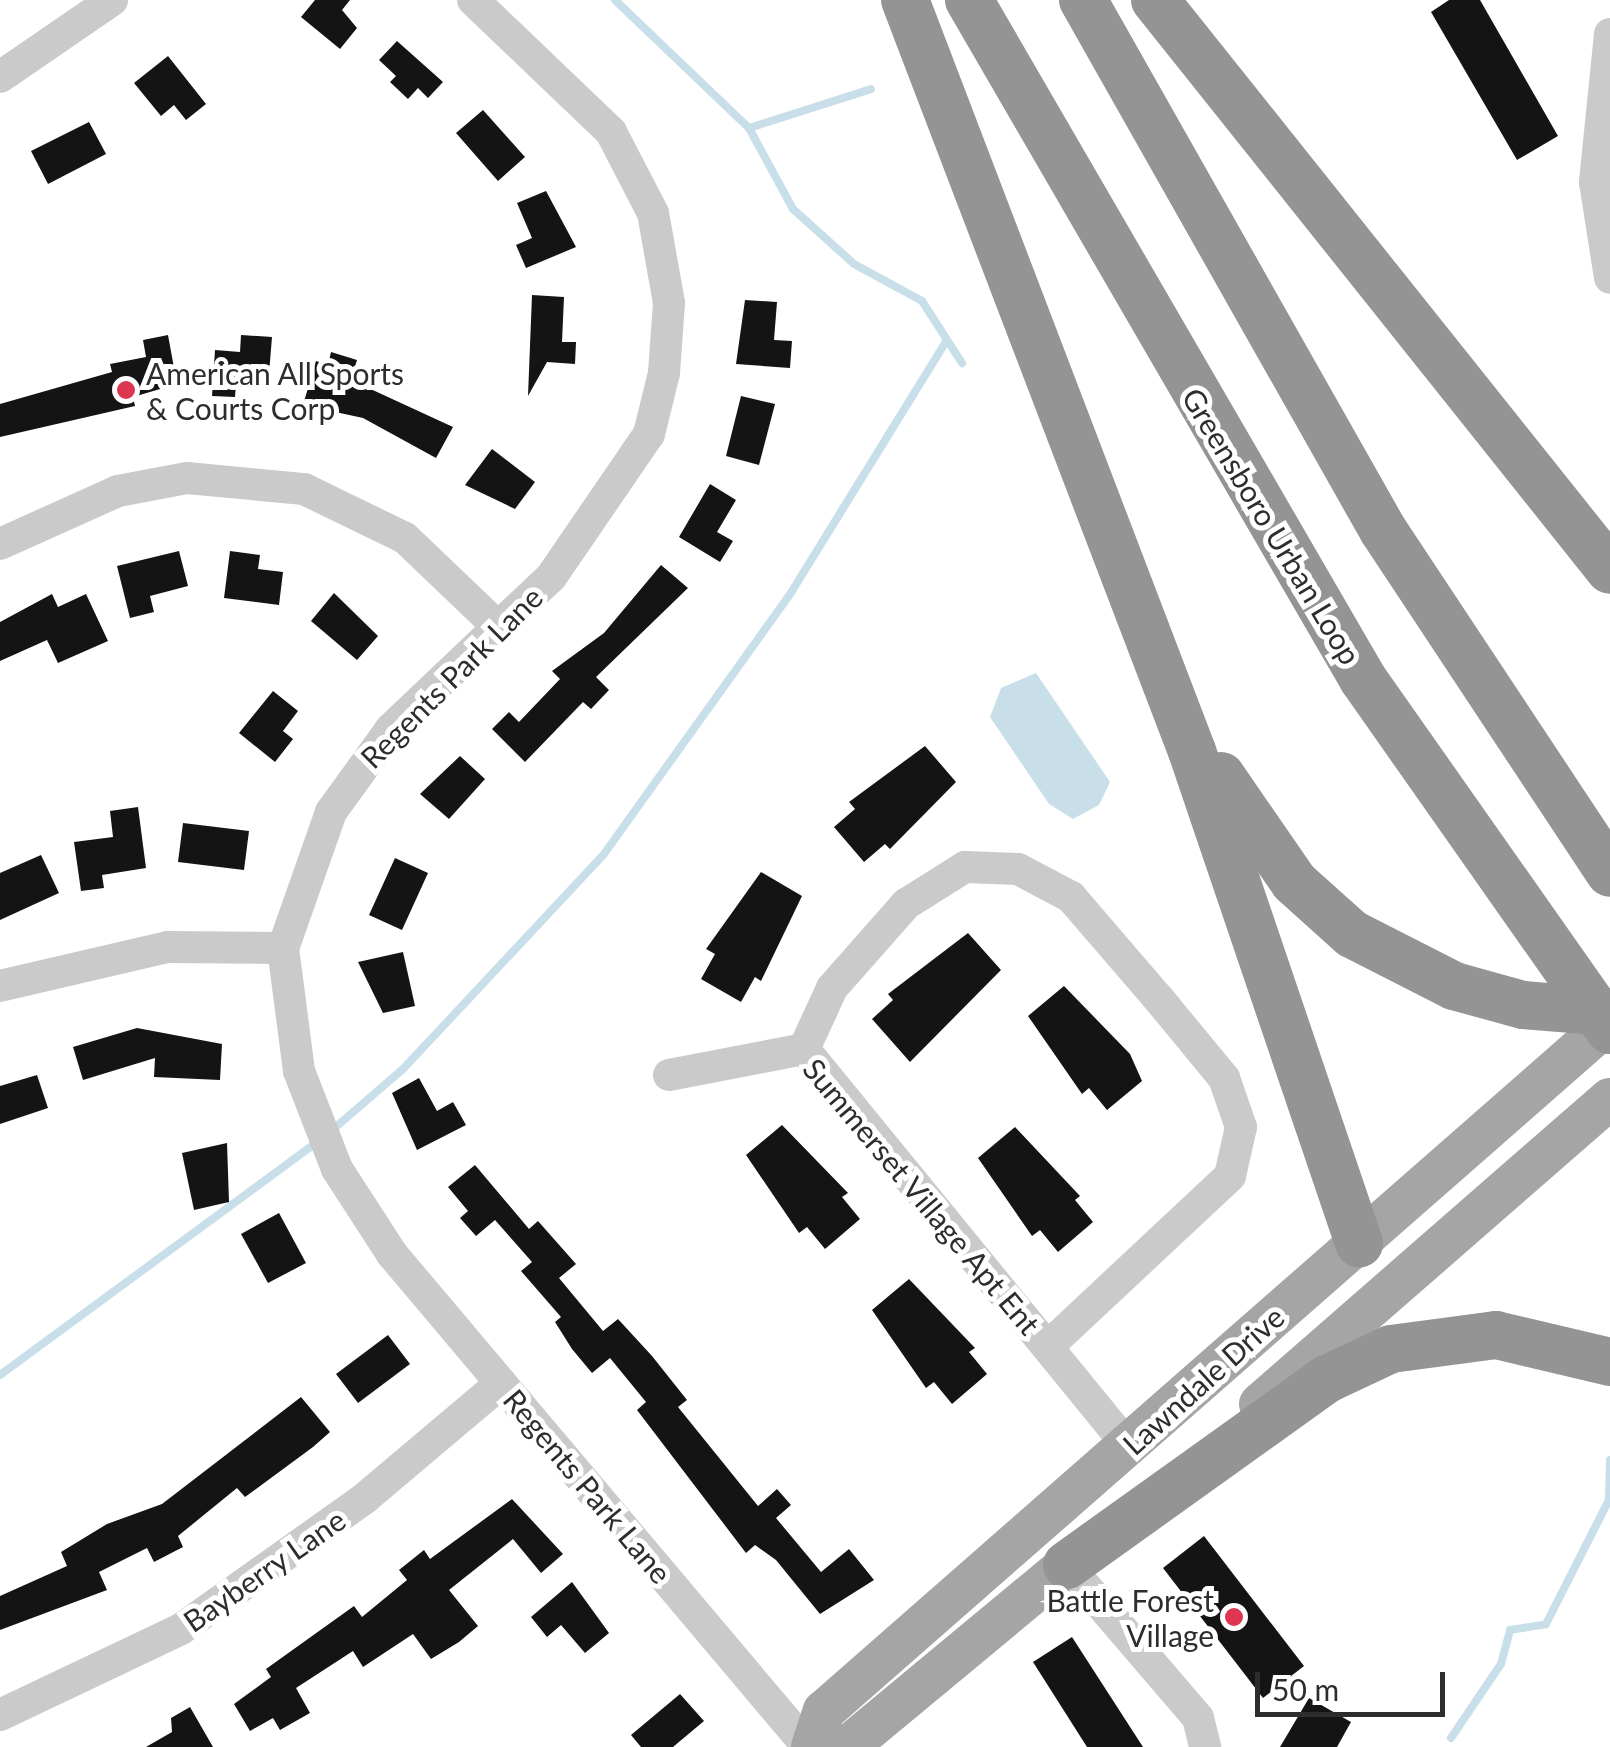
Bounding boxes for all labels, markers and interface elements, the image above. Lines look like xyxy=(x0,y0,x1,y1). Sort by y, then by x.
place label: American All Sports & Courts Corp xyxy=(146,355,405,426)
marker: American All Sports & Courts Corp xyxy=(115,379,137,401)
street label: Greensboro Urban Loop xyxy=(1175,381,1369,671)
street label: Regents Park Lane xyxy=(353,579,549,775)
street label: Summerset Village Apt Ent xyxy=(795,1050,1049,1342)
street label: Lawndale Drive xyxy=(1115,1298,1291,1462)
street label: Regents Park Lane xyxy=(496,1382,680,1590)
street label: Bayberry Lane xyxy=(176,1501,352,1639)
place label: Battle Forest Village xyxy=(1046,1582,1214,1652)
marker: Battle Forest Village xyxy=(1223,1606,1245,1628)
scale bar xyxy=(1260,1652,1450,1714)
text: 50 m xyxy=(1272,1671,1339,1707)

